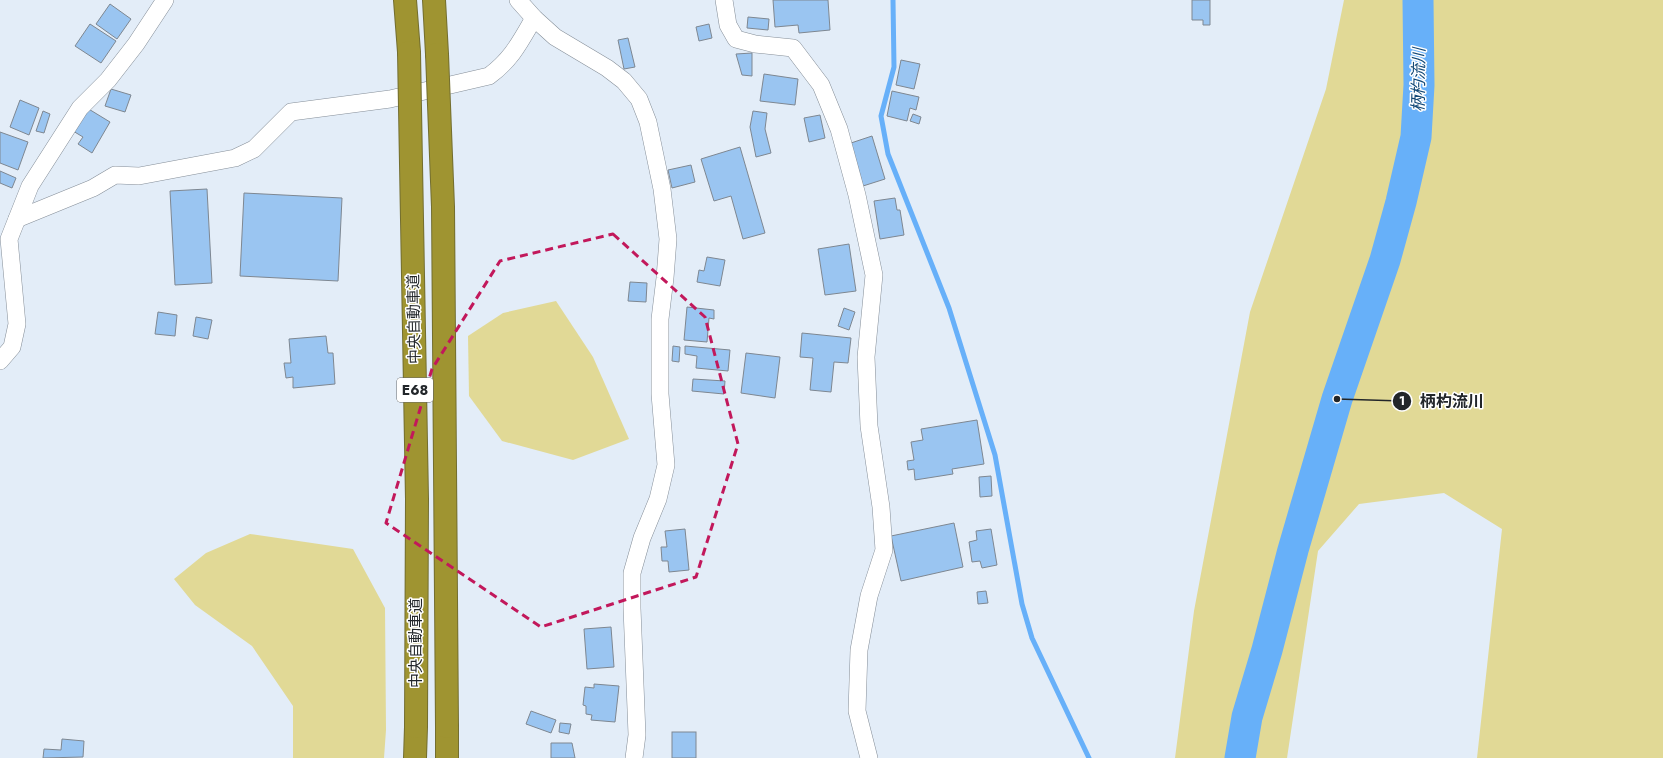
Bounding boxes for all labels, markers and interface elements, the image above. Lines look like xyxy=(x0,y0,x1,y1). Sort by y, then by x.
water label: 柄杓流川 xyxy=(1406,46,1431,112)
street label: 中央自動車道 xyxy=(402,274,426,364)
road number: E68 xyxy=(397,378,433,402)
callout: 柄杓流川 xyxy=(1392,387,1492,415)
text: 柄杓流川 xyxy=(1420,390,1484,413)
text: 1 xyxy=(1399,392,1405,410)
street label: 中央自動車道 xyxy=(405,598,427,688)

